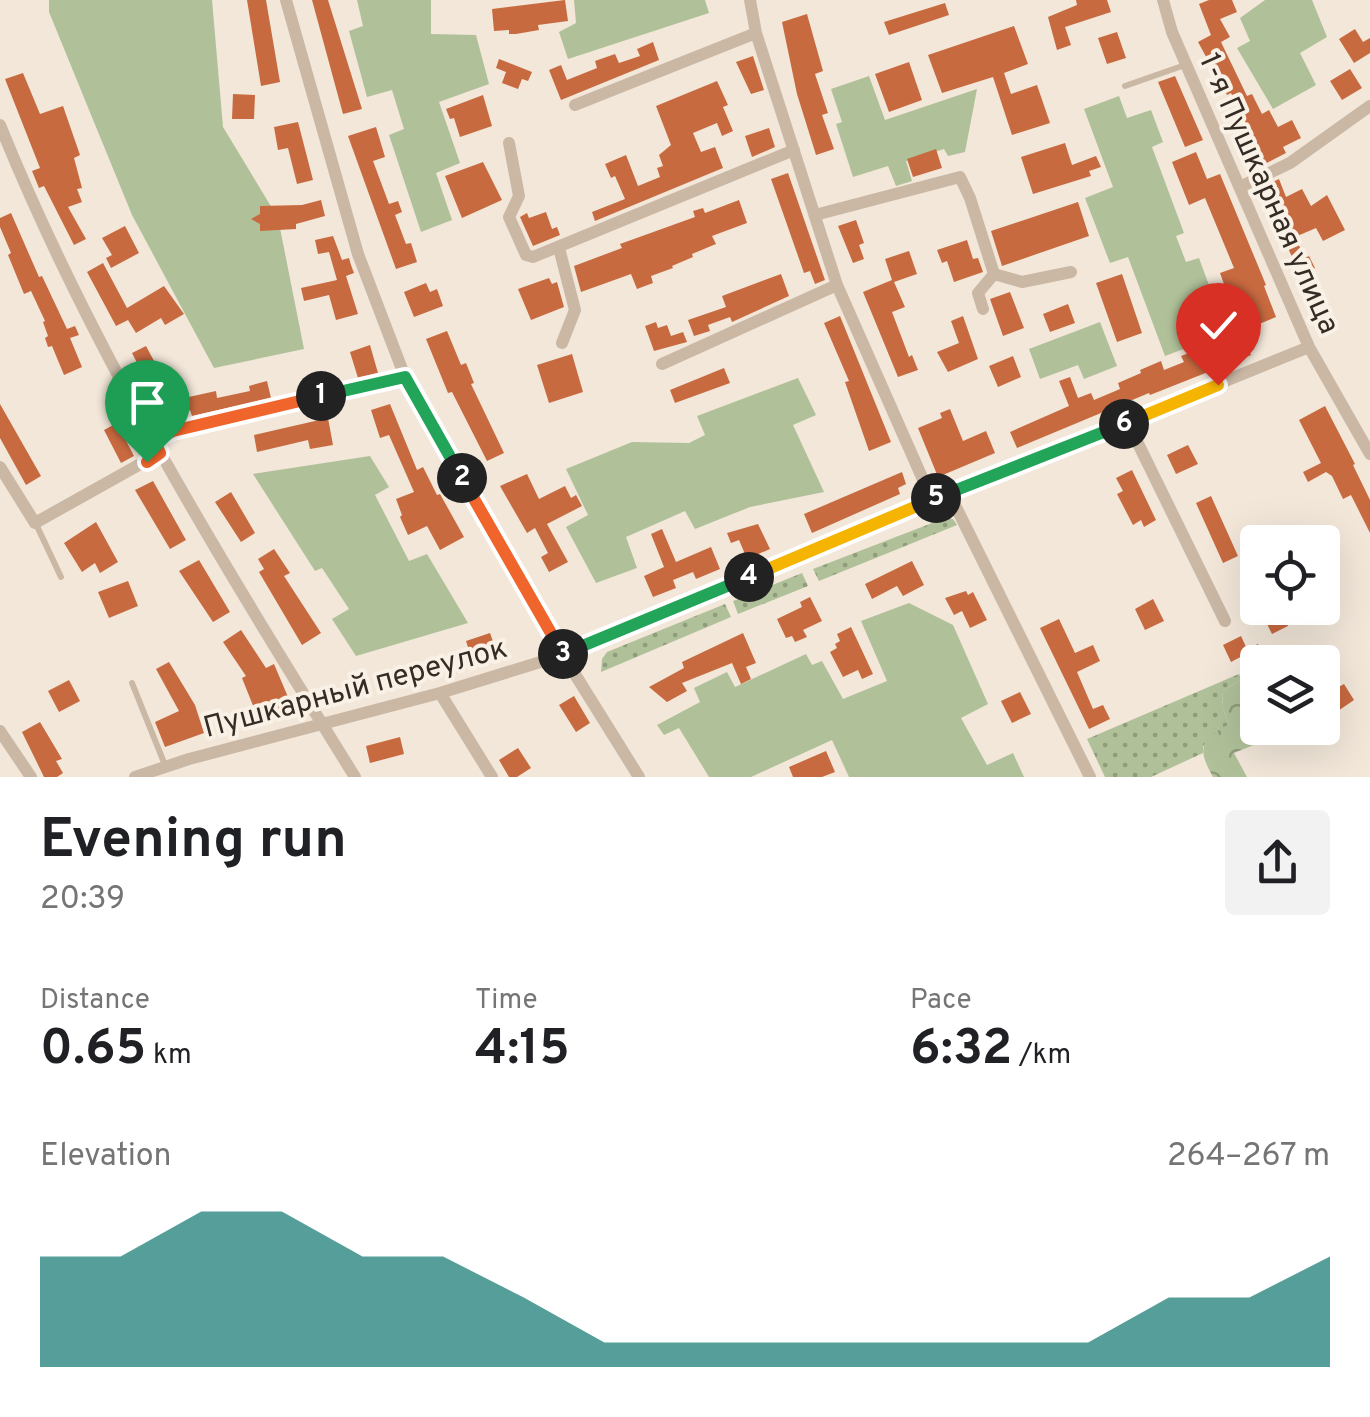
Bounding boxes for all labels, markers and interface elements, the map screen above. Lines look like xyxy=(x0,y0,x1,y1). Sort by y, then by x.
street label: 1-я Пушкарная улица xyxy=(1189,48,1346,340)
pin xyxy=(1176,283,1261,386)
icon: check xyxy=(1191,298,1246,353)
pin xyxy=(105,360,190,463)
pin: 1 xyxy=(296,371,346,421)
icon: arrive xyxy=(120,375,175,430)
text: 1 xyxy=(315,378,327,414)
pin: 6 xyxy=(1099,399,1149,449)
text: 6 xyxy=(1115,406,1133,442)
pin: 2 xyxy=(437,453,487,503)
text: 2 xyxy=(453,460,471,496)
pin: 5 xyxy=(911,473,961,523)
text: 5 xyxy=(927,480,945,516)
map controls xyxy=(1240,525,1340,745)
button: locate xyxy=(1240,525,1340,625)
pin: 4 xyxy=(724,552,774,602)
text: 4 xyxy=(740,559,758,595)
pin: 3 xyxy=(538,629,588,679)
street label: Пушкарный переулок xyxy=(200,631,512,748)
text: 3 xyxy=(555,636,571,672)
button: layers xyxy=(1240,645,1340,745)
text: Evening run xyxy=(40,807,347,877)
button: share xyxy=(1225,810,1330,915)
text: 20:39 xyxy=(40,880,125,920)
text: Distance xyxy=(40,983,150,1019)
text: Time xyxy=(475,983,538,1019)
text: Pace xyxy=(910,983,972,1019)
text: 0.65 xyxy=(40,1019,146,1082)
text: 4:15 xyxy=(475,1019,570,1082)
text: 6:32 xyxy=(910,1019,1012,1082)
text: km xyxy=(146,1038,192,1074)
text: /km xyxy=(1012,1038,1071,1074)
text: Elevation xyxy=(40,1137,172,1177)
text: 264–267 m xyxy=(1167,1137,1330,1177)

